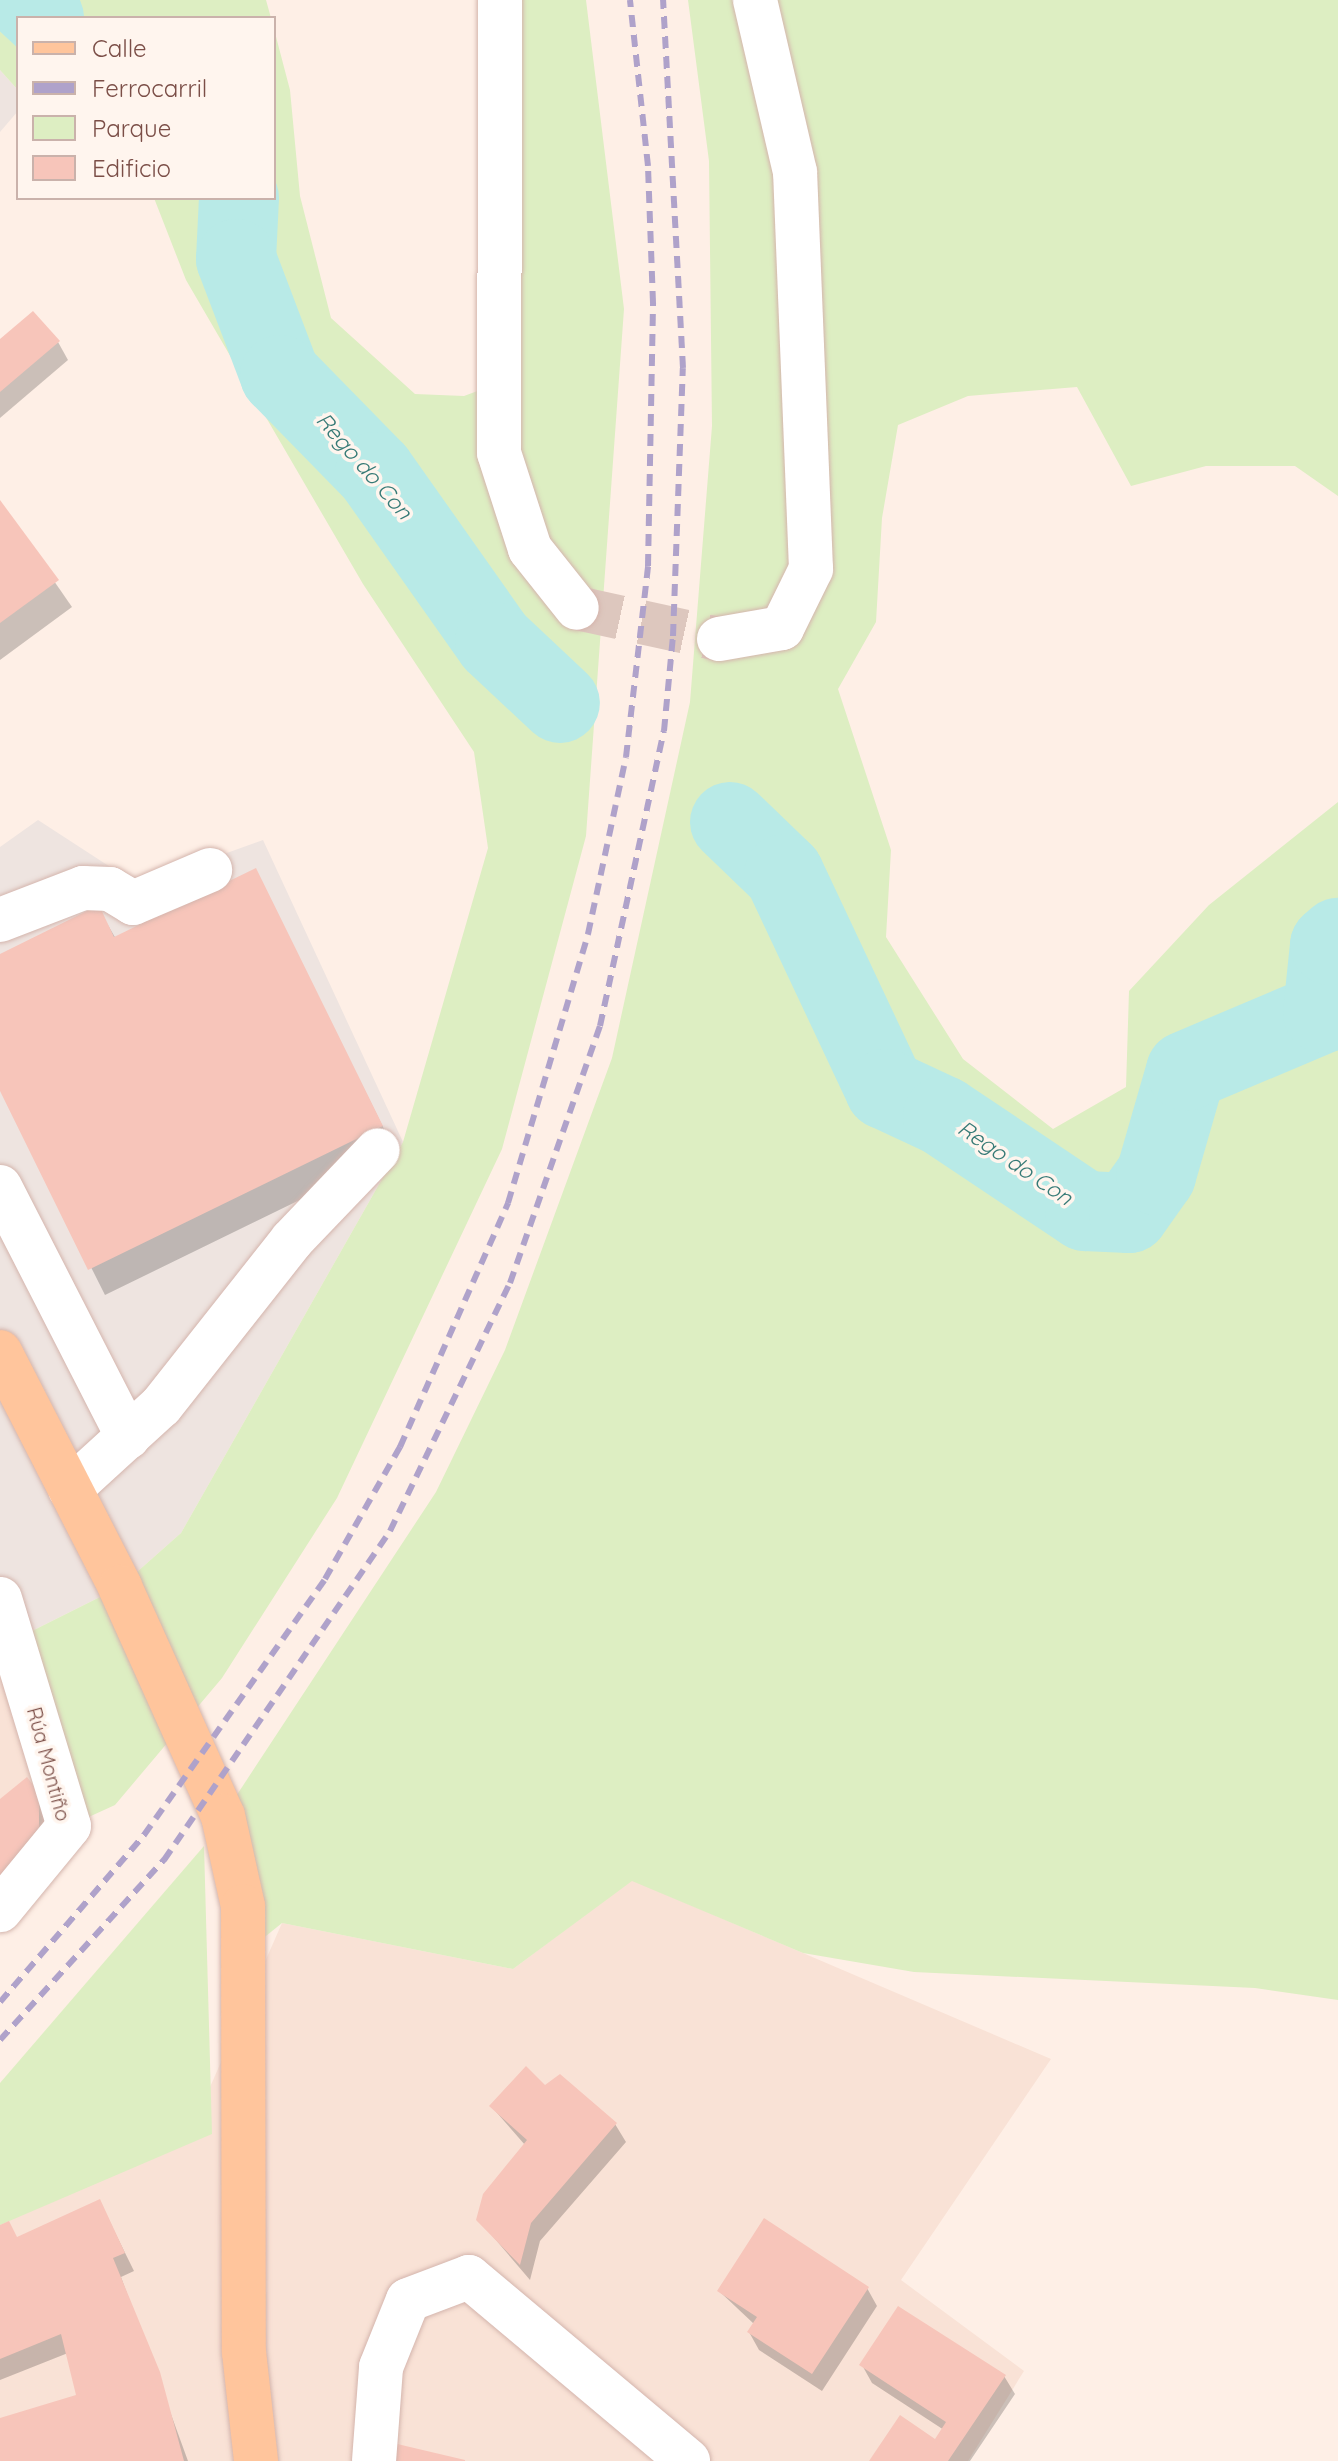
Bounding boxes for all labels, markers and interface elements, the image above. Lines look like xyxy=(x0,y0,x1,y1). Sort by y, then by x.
legend xyxy=(16,16,276,200)
text: Calle xyxy=(92,33,147,63)
text: Ferrocarril xyxy=(92,73,207,103)
text: Parque xyxy=(92,113,171,143)
text: Edificio xyxy=(92,153,171,183)
water label: Rego do Con xyxy=(311,407,417,525)
water label: Rego do Con xyxy=(953,1115,1077,1211)
street label: Rúa Montiño xyxy=(22,1704,76,1824)

